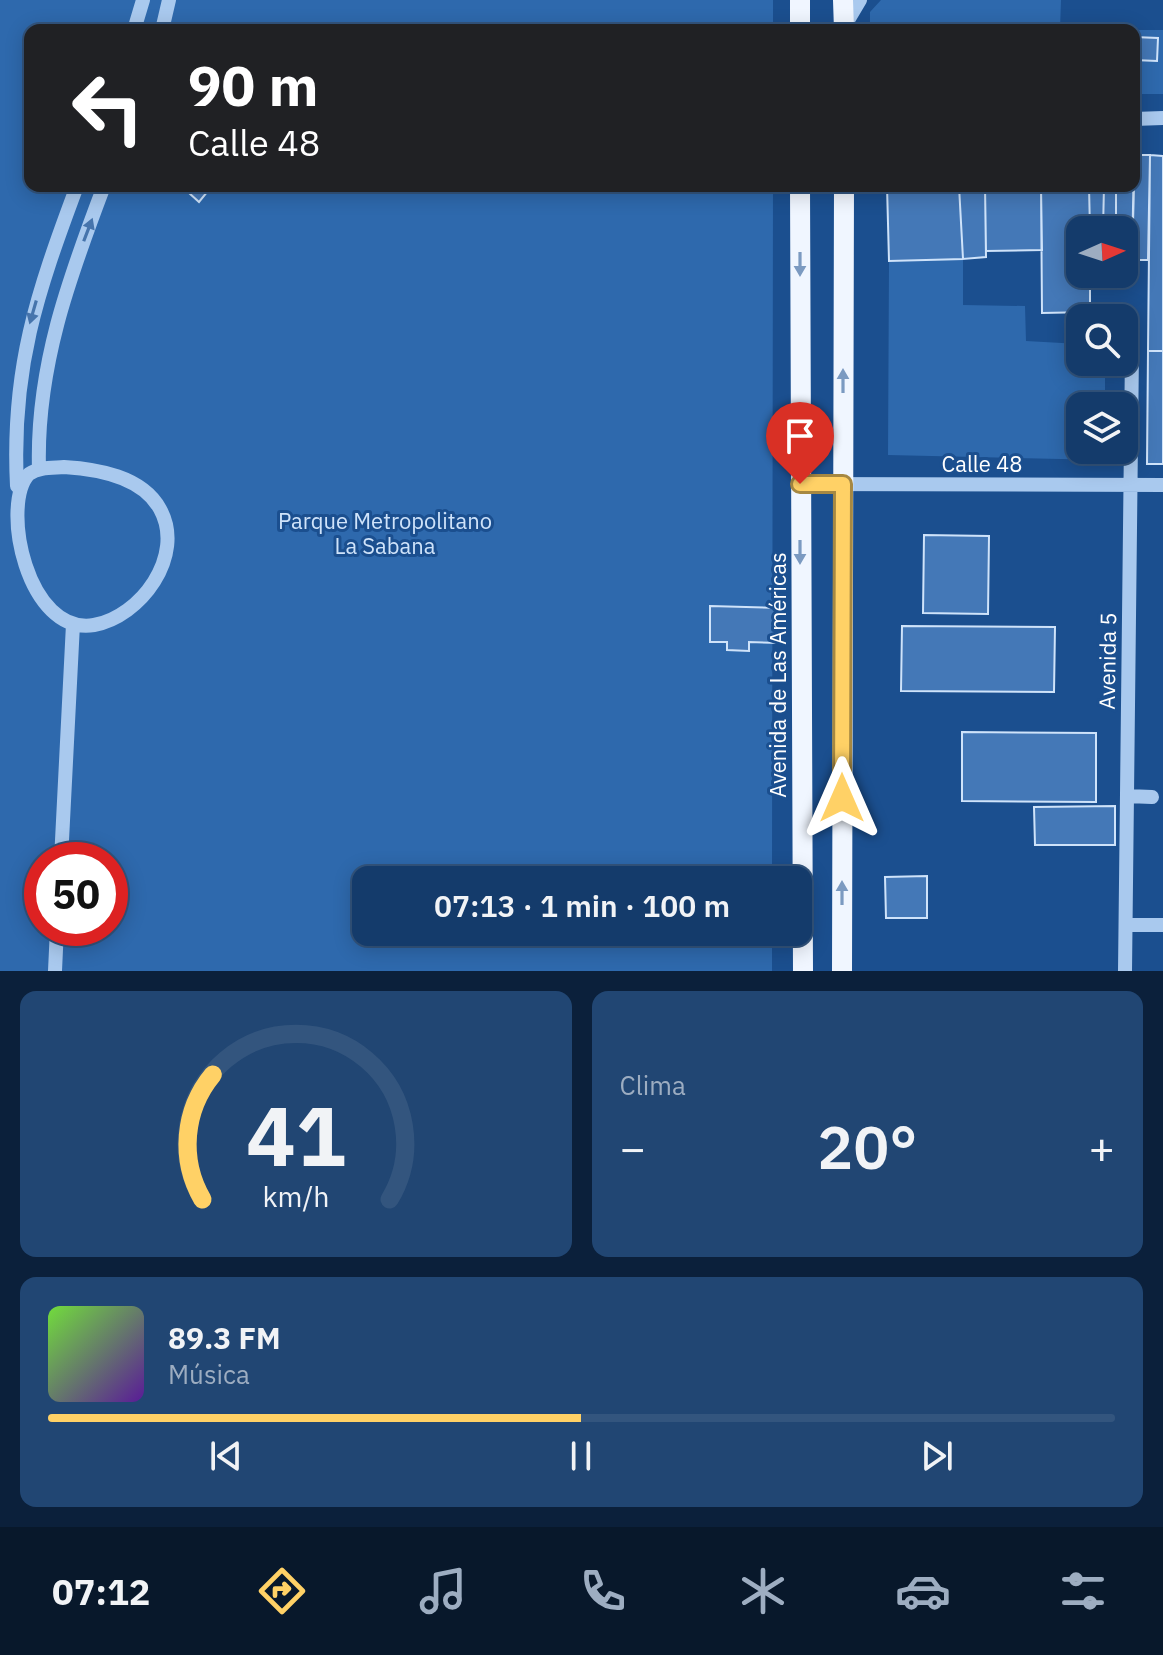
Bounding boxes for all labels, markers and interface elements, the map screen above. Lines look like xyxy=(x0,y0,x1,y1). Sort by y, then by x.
text: 90 m xyxy=(188,49,318,121)
icon: left xyxy=(56,56,160,160)
text: Calle 48 xyxy=(188,119,320,166)
north arrow xyxy=(1066,216,1138,288)
map controls xyxy=(1066,216,1138,464)
one-way arrow xyxy=(82,217,95,241)
one-way arrow xyxy=(794,252,806,277)
one-way arrow xyxy=(26,301,39,325)
button: search xyxy=(1066,304,1138,376)
one-way arrow xyxy=(837,368,849,393)
button: layers xyxy=(1066,392,1138,464)
pin xyxy=(766,402,834,484)
icon: arrive xyxy=(778,414,822,458)
street label: Calle 48 xyxy=(942,449,1022,478)
park label: Parque Metropolitano La Sabana xyxy=(278,506,492,560)
one-way arrow xyxy=(794,540,806,565)
street label: Avenida de Las Américas xyxy=(763,552,792,798)
street label: Avenida 5 xyxy=(1092,612,1122,710)
position arrow xyxy=(800,756,884,840)
speed limit sign: 50 xyxy=(24,842,128,946)
one-way arrow xyxy=(836,880,848,905)
text: 07:13 · 1 min · 100 m xyxy=(434,886,730,925)
text: Clima xyxy=(620,1068,686,1102)
text: 41 xyxy=(246,1081,346,1189)
text: 20° xyxy=(817,1107,917,1186)
text: − xyxy=(620,1119,646,1176)
text: + xyxy=(1089,1119,1115,1176)
text: km/h xyxy=(262,1178,329,1215)
text: 89.3 FM xyxy=(168,1318,281,1357)
text: Música xyxy=(168,1357,250,1391)
icon: previous xyxy=(204,1434,248,1478)
icon: pause xyxy=(559,1434,603,1478)
icon: next xyxy=(915,1434,959,1478)
icon: directions xyxy=(254,1563,310,1619)
icon: music xyxy=(415,1563,471,1619)
icon: phone xyxy=(575,1563,631,1619)
icon: climate xyxy=(735,1563,791,1619)
icon: car xyxy=(895,1563,951,1619)
icon: filters xyxy=(1055,1563,1111,1619)
text: 07:12 xyxy=(52,1568,150,1615)

